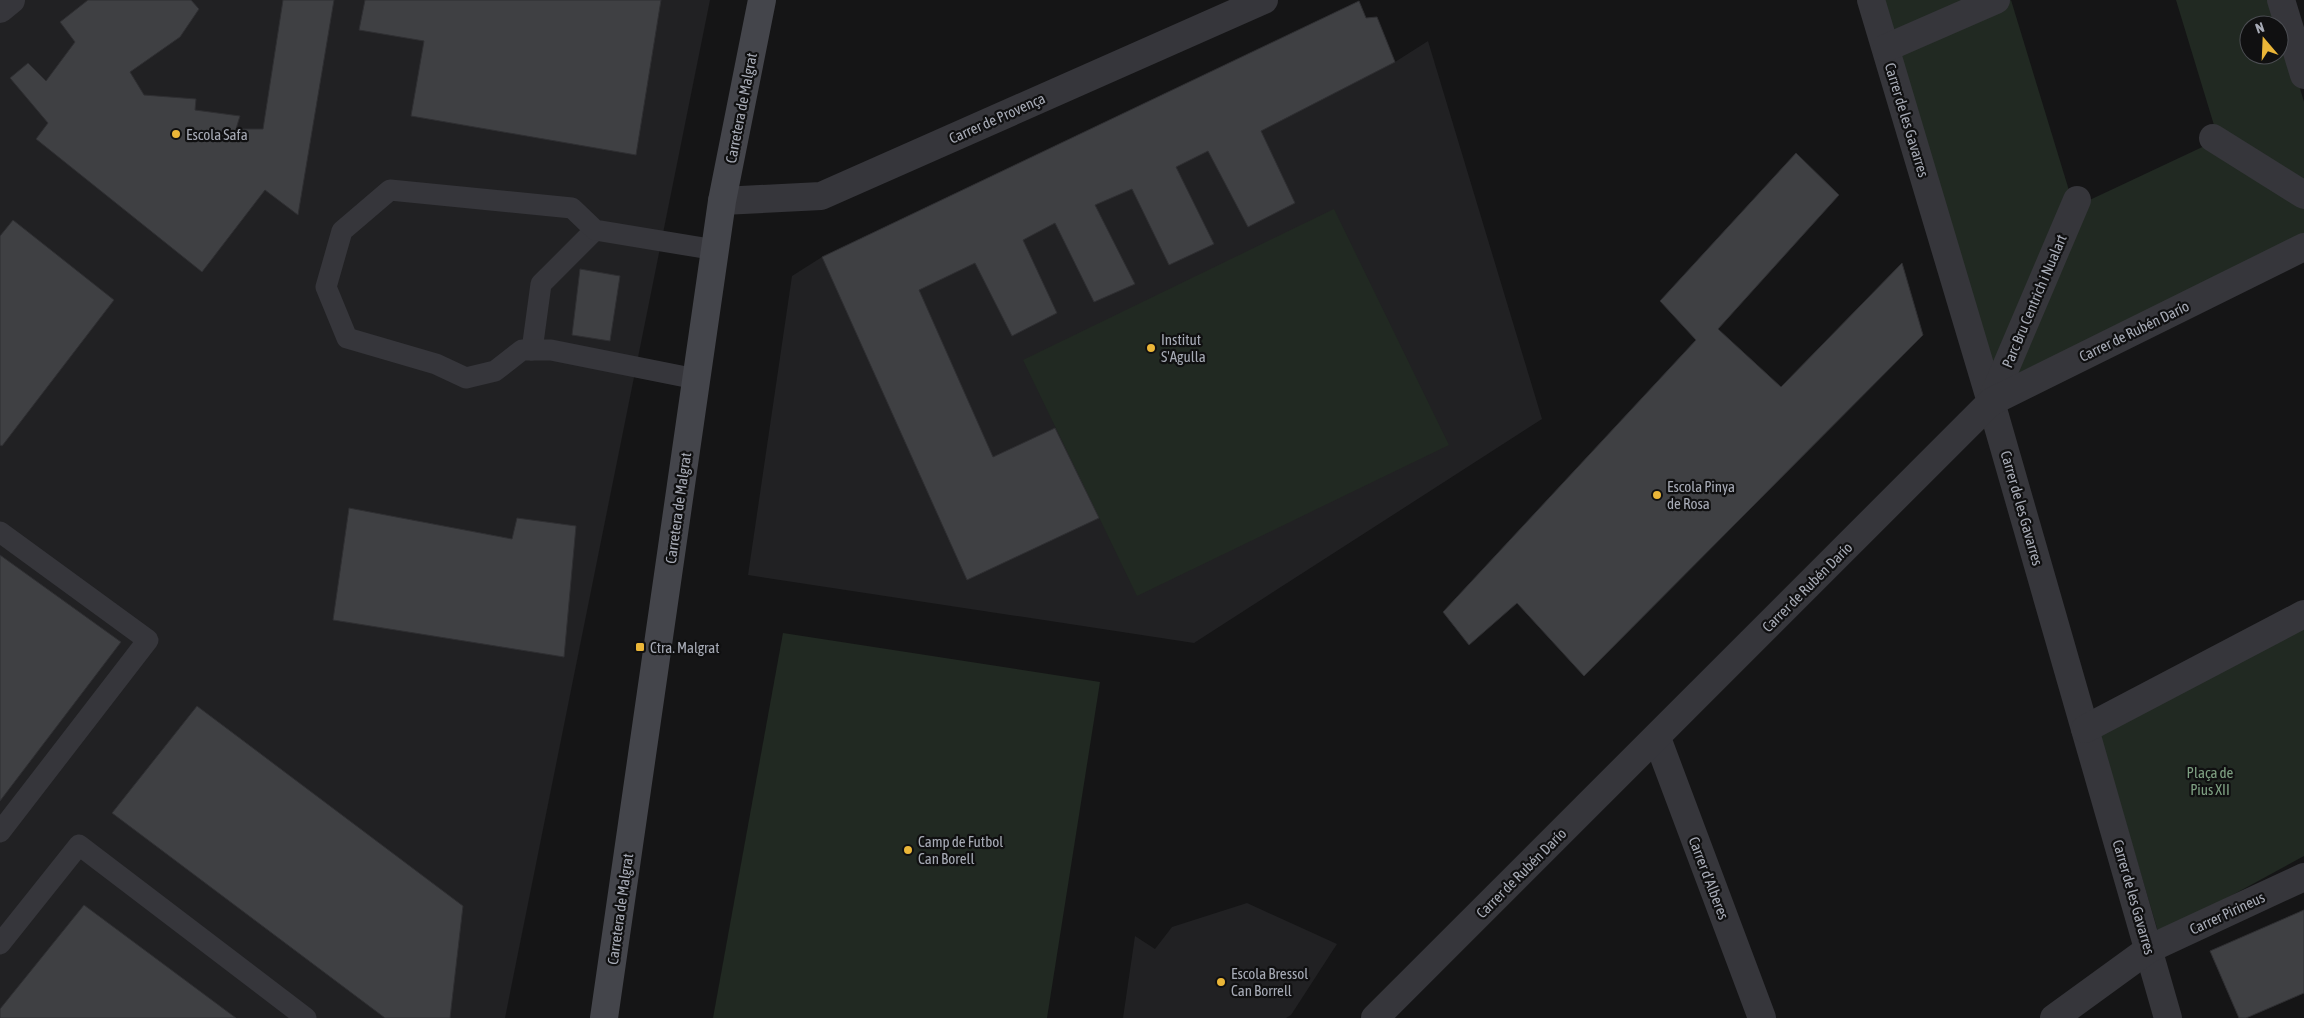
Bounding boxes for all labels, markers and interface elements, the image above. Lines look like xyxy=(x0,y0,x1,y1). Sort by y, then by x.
north arrow xyxy=(2239,15,2289,65)
text: N xyxy=(2253,19,2266,37)
street label: Carretera de Malgrat xyxy=(722,51,760,165)
street label: Carrer de les Gavarres xyxy=(1882,61,1932,179)
street label: Carrer de Provença xyxy=(946,89,1048,147)
place label: Escola Safa xyxy=(186,126,248,143)
marker: Escola Safa xyxy=(170,128,182,140)
street label: Parc Bru Centrich i Nualart xyxy=(1998,232,2070,370)
street label: Carrer de Rubén Darío xyxy=(2076,297,2192,365)
place label: Institut S'Agulla xyxy=(1161,331,1206,365)
marker: Institut S'Agulla xyxy=(1145,342,1157,354)
street label: Carrer de les Gavarres xyxy=(1997,449,2047,567)
street label: Carretera de Malgrat xyxy=(662,451,694,565)
place label: Escola Pinya de Rosa xyxy=(1667,478,1735,512)
marker: Escola Pinya de Rosa xyxy=(1651,489,1663,501)
street label: Carrer de Rubén Darío xyxy=(1759,539,1855,635)
place label: Ctra. Malgrat xyxy=(650,639,720,656)
marker: Ctra. Malgrat xyxy=(634,641,646,653)
park label: Plaça de Pius XII xyxy=(2187,764,2234,798)
street label: Carrer de Rubén Darío xyxy=(1473,825,1569,921)
place label: Camp de Futbol Can Borell xyxy=(918,833,1003,867)
street label: Carrer d'Alberes xyxy=(1685,834,1733,922)
street label: Carrer de les Gavarres xyxy=(2109,838,2159,956)
marker: Camp de Futbol Can Borell xyxy=(902,844,914,856)
street label: Carretera de Malgrat xyxy=(604,852,636,966)
street label: Carrer Pirineus xyxy=(2187,888,2267,938)
place label: Escola Bressol Can Borrell xyxy=(1231,965,1308,999)
marker: Escola Bressol Can Borrell xyxy=(1215,976,1227,988)

